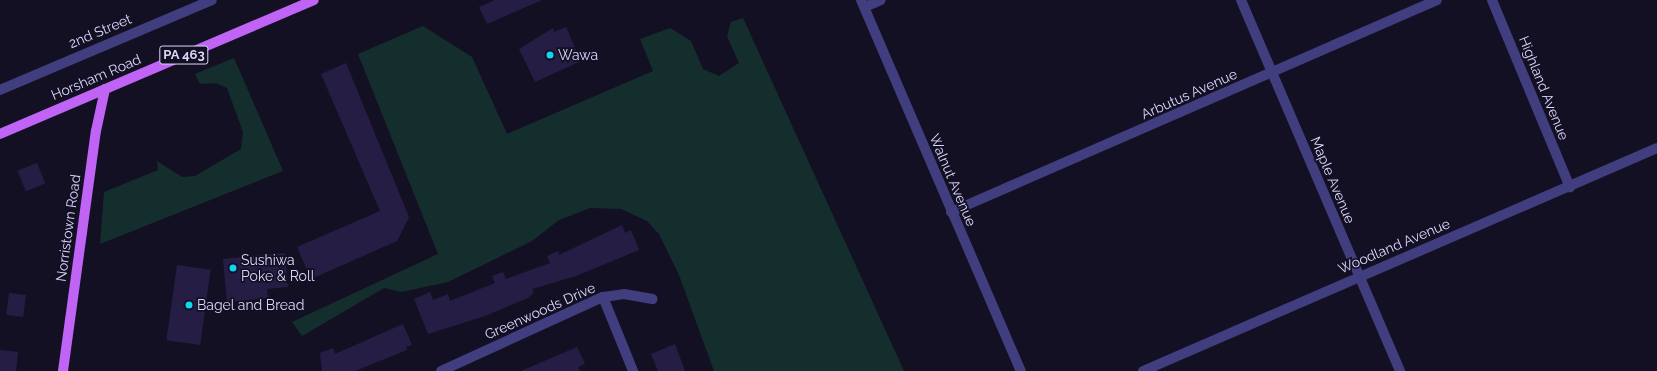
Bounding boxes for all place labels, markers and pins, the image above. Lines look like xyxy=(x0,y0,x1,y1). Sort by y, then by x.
place label: Wawa xyxy=(558,47,598,63)
marker: Wawa xyxy=(545,50,555,60)
place label: Sushiwa Poke & Roll xyxy=(241,252,314,284)
marker: Sushiwa Poke & Roll xyxy=(228,263,238,273)
place label: Bagel and Bread xyxy=(197,297,305,313)
marker: Bagel and Bread xyxy=(184,300,194,310)

